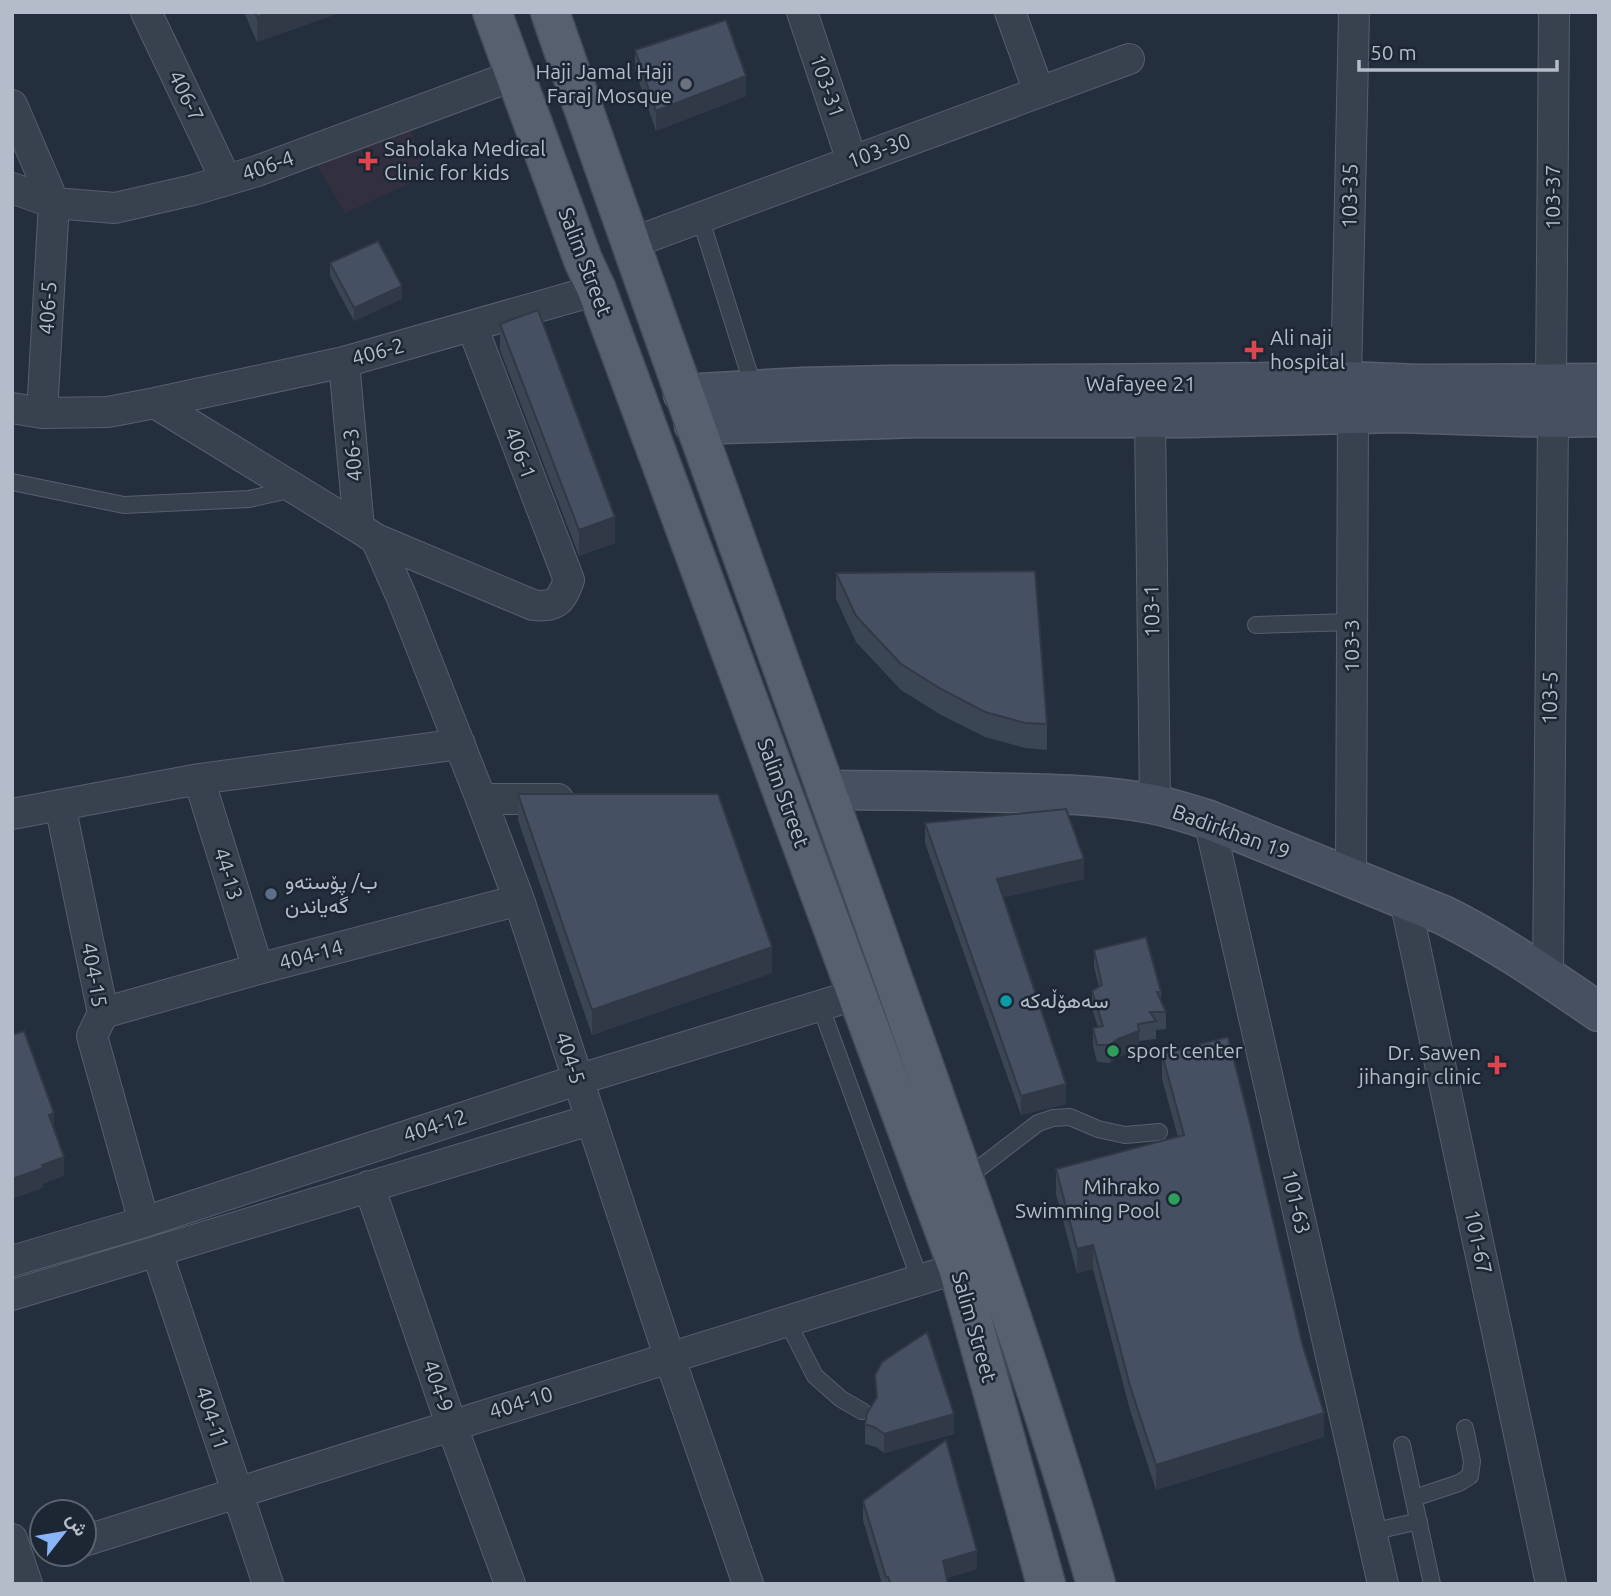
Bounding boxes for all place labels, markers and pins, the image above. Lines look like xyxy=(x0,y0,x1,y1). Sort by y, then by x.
place label: Haji Jamal Haji Faraj Mosque xyxy=(536,59,672,107)
marker: Haji Jamal Haji Faraj Mosque xyxy=(678,76,694,92)
place label: Saholaka Medical Clinic for kids xyxy=(384,136,546,184)
marker: Saholaka Medical Clinic for kids xyxy=(358,151,378,171)
place label: Ali naji hospital xyxy=(1270,325,1345,373)
marker: Ali naji hospital xyxy=(1244,340,1264,360)
place label: ب/ پۆستەو گەیاندن xyxy=(285,869,378,918)
marker: ب/ پۆستەو گەیاندن xyxy=(263,886,279,902)
place label: سەهۆڵەکە xyxy=(1020,988,1109,1014)
marker: سەهۆڵەکە xyxy=(998,993,1014,1009)
place label: sport center xyxy=(1127,1038,1243,1062)
place label: Dr. Sawen jihangir clinic xyxy=(1357,1040,1481,1088)
marker: sport center xyxy=(1105,1043,1121,1059)
marker: Dr. Sawen jihangir clinic xyxy=(1487,1055,1507,1075)
place label: Mihrako Swimming Pool xyxy=(1015,1174,1160,1222)
marker: Mihrako Swimming Pool xyxy=(1166,1191,1182,1207)

